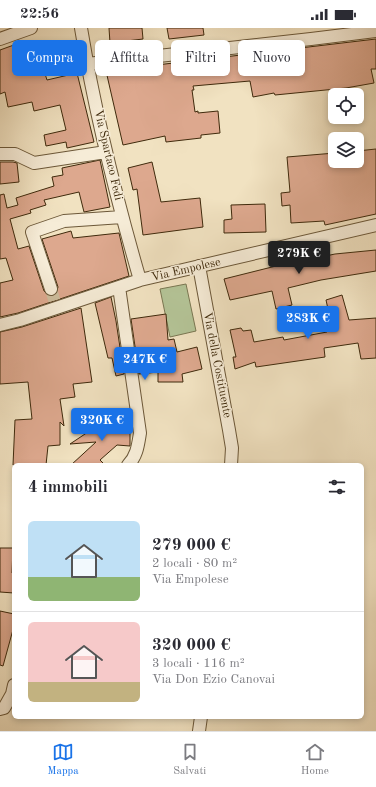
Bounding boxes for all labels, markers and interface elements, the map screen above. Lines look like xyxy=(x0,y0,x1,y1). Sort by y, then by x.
text: 22:56 xyxy=(20,7,59,22)
chip: Compra xyxy=(12,40,87,76)
chip: Affitta xyxy=(95,40,163,76)
chip: Filtri xyxy=(171,40,230,76)
chip: Nuovo xyxy=(238,40,305,76)
map controls xyxy=(328,88,364,168)
button: locate xyxy=(328,88,364,124)
street label: Via Spartaco Fedi xyxy=(92,108,124,202)
button: layers xyxy=(328,132,364,168)
pin: 279K € xyxy=(266,241,332,275)
text: 279K € xyxy=(277,247,321,260)
street label: Via Empolese xyxy=(150,256,222,284)
pin: 283K € xyxy=(275,306,341,340)
street label: Via della Costituente xyxy=(201,311,233,420)
text: 283K € xyxy=(286,312,330,325)
pin: 247K € xyxy=(112,347,178,381)
text: 247K € xyxy=(123,353,167,366)
pin: 320K € xyxy=(69,408,135,442)
text: 320K € xyxy=(80,414,124,427)
icon: filters xyxy=(326,476,348,498)
text: 4 immobili xyxy=(28,479,108,496)
icon: home xyxy=(60,537,108,585)
text: 279 000 € xyxy=(152,537,231,554)
text: 2 locali · 80 m² xyxy=(152,557,237,570)
text: Via Empolese xyxy=(152,573,229,586)
text: 320 000 € xyxy=(152,637,231,654)
icon: home xyxy=(60,638,108,686)
text: 3 locali · 116 m² xyxy=(152,657,245,670)
text: Via Don Ezio Canovai xyxy=(152,673,275,686)
tab: Mappa xyxy=(47,741,79,779)
tab: Salvati xyxy=(173,741,206,779)
tab: Home xyxy=(301,741,329,779)

